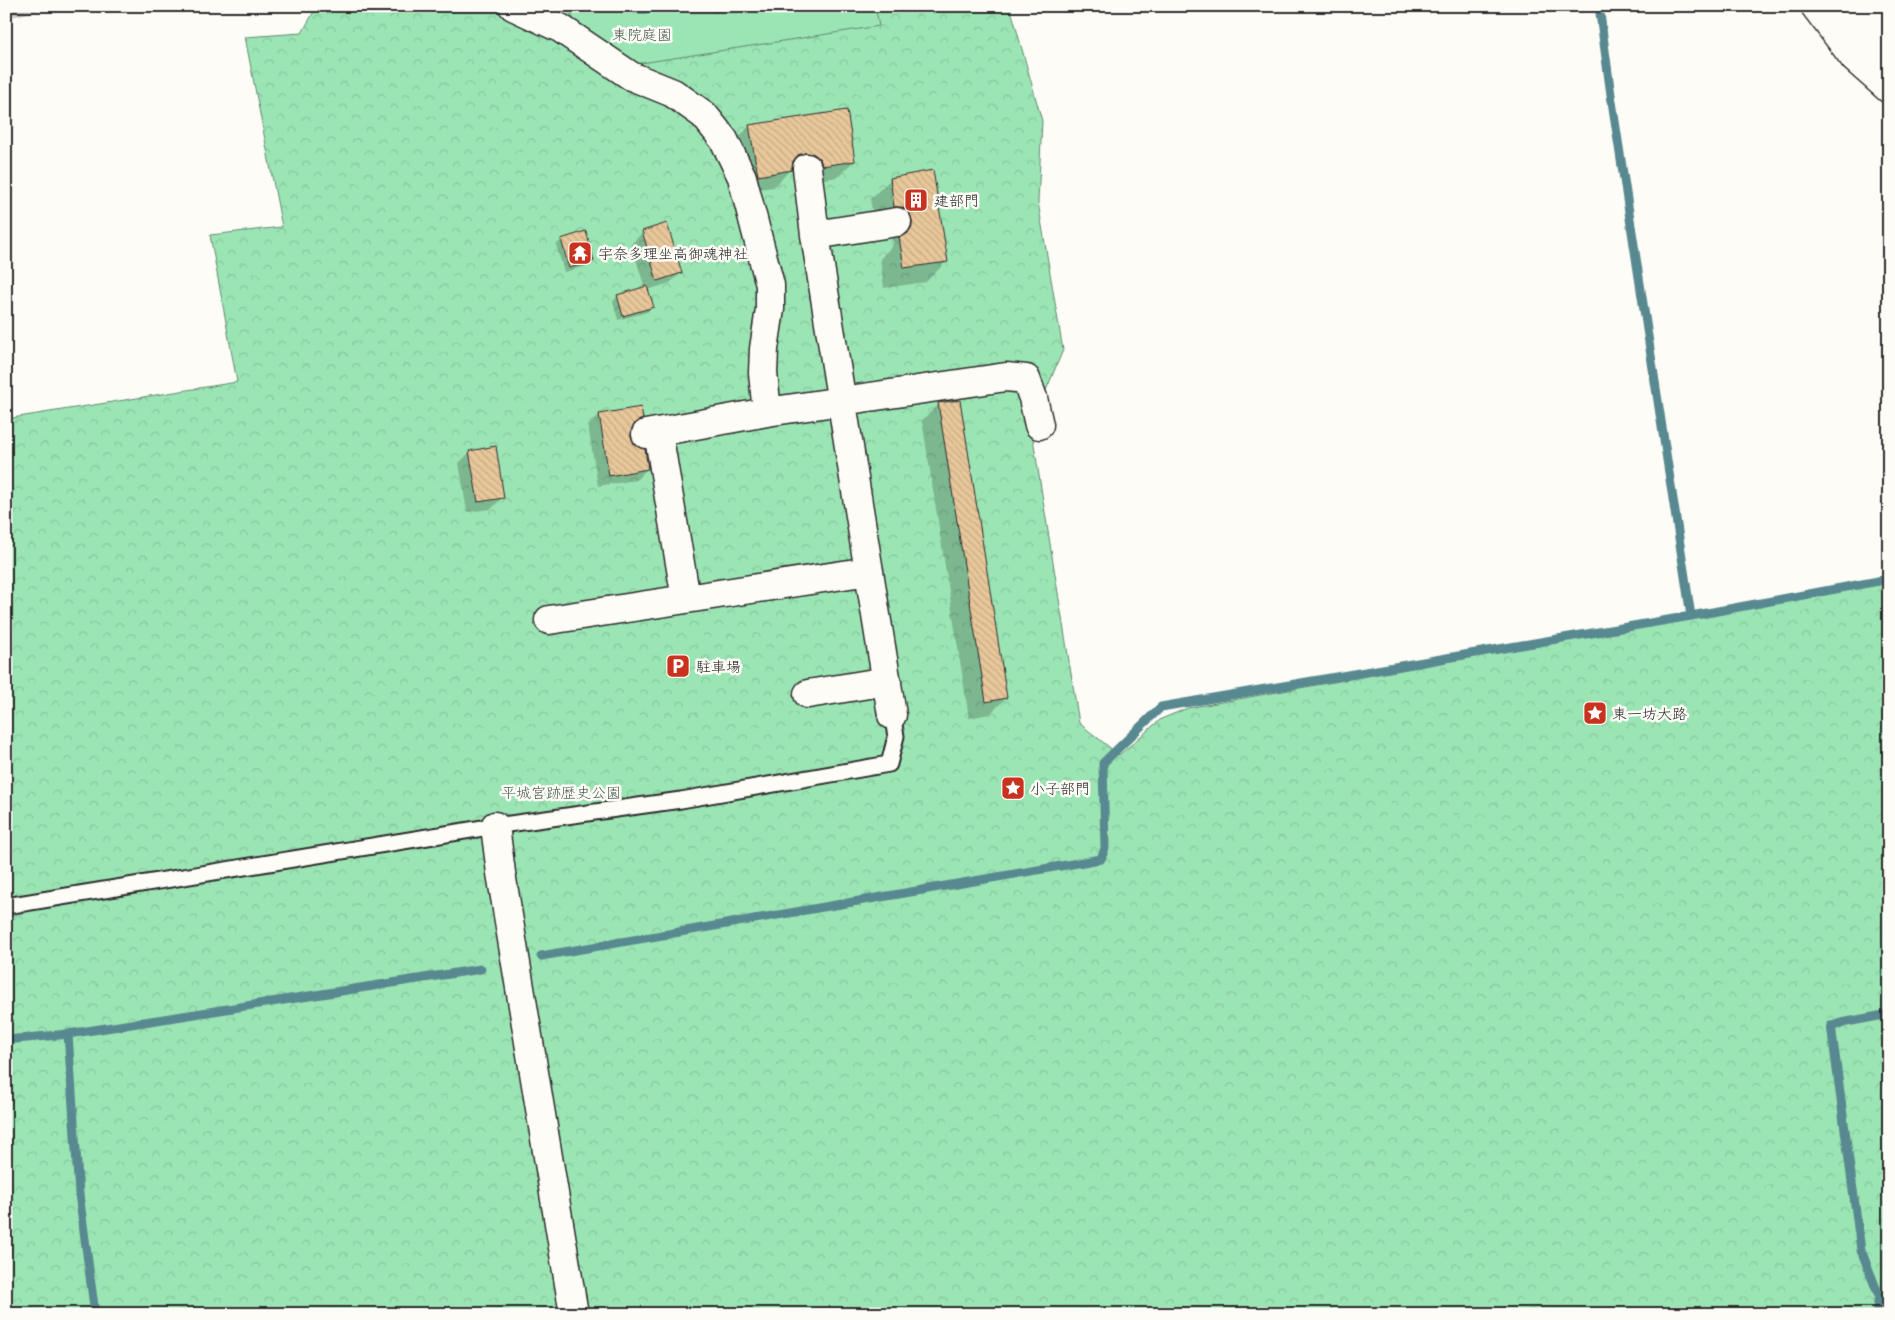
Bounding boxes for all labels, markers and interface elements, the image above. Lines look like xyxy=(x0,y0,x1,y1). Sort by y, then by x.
park label: 東院庭園 xyxy=(612,24,672,44)
building icon: 建部門 xyxy=(903,187,929,213)
place label: 建部門 xyxy=(934,190,979,210)
temple icon: 宇奈多理坐高御魂神社 xyxy=(567,240,593,266)
place label: 宇奈多理坐高御魂神社 xyxy=(598,243,748,263)
parking icon: 駐車場 xyxy=(665,653,691,679)
place label: 駐車場 xyxy=(696,656,741,676)
place icon: 東一坊大路 xyxy=(1582,700,1608,726)
place label: 東一坊大路 xyxy=(1612,703,1687,723)
place icon: 小子部門 xyxy=(1000,775,1026,801)
place label: 小子部門 xyxy=(1030,778,1090,798)
park label: 平城宮跡歴史公園 xyxy=(501,782,621,802)

